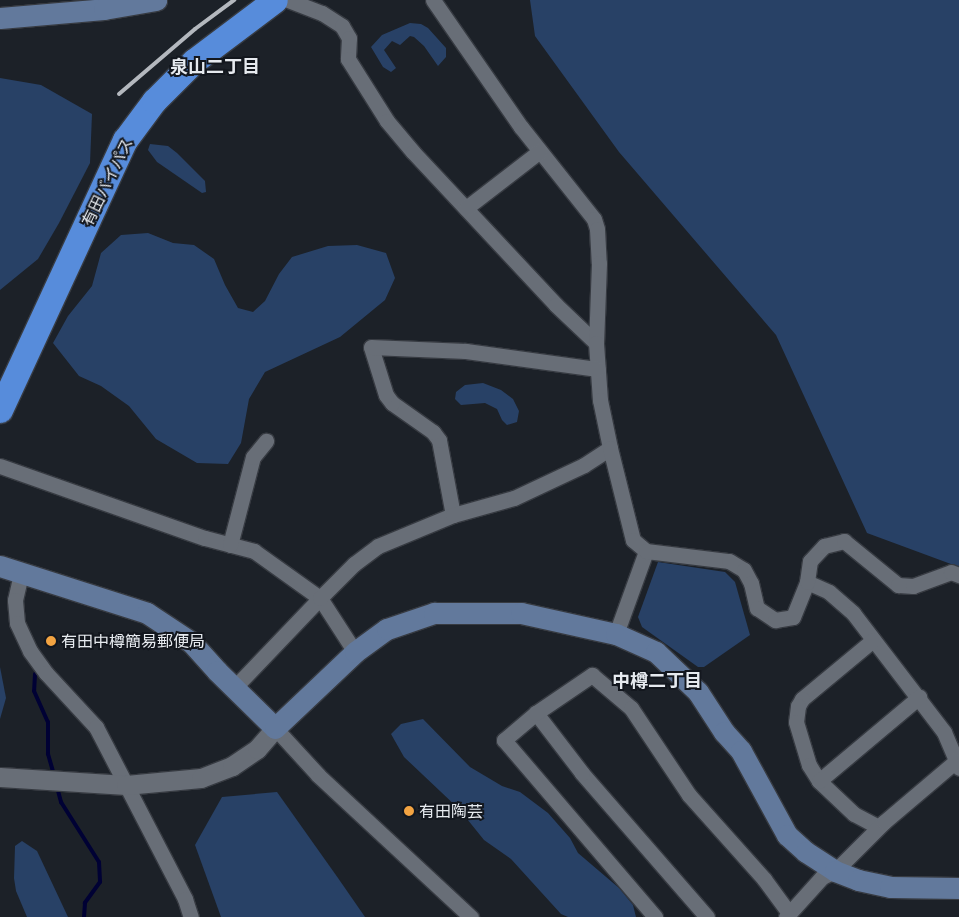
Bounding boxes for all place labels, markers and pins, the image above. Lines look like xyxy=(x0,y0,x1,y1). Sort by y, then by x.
place label: 有田中樽簡易郵便局 xyxy=(61,631,205,651)
marker: 有田中樽簡易郵便局 xyxy=(45,635,57,647)
place label: 有田陶芸 xyxy=(419,801,483,821)
marker: 有田陶芸 xyxy=(403,805,415,817)

